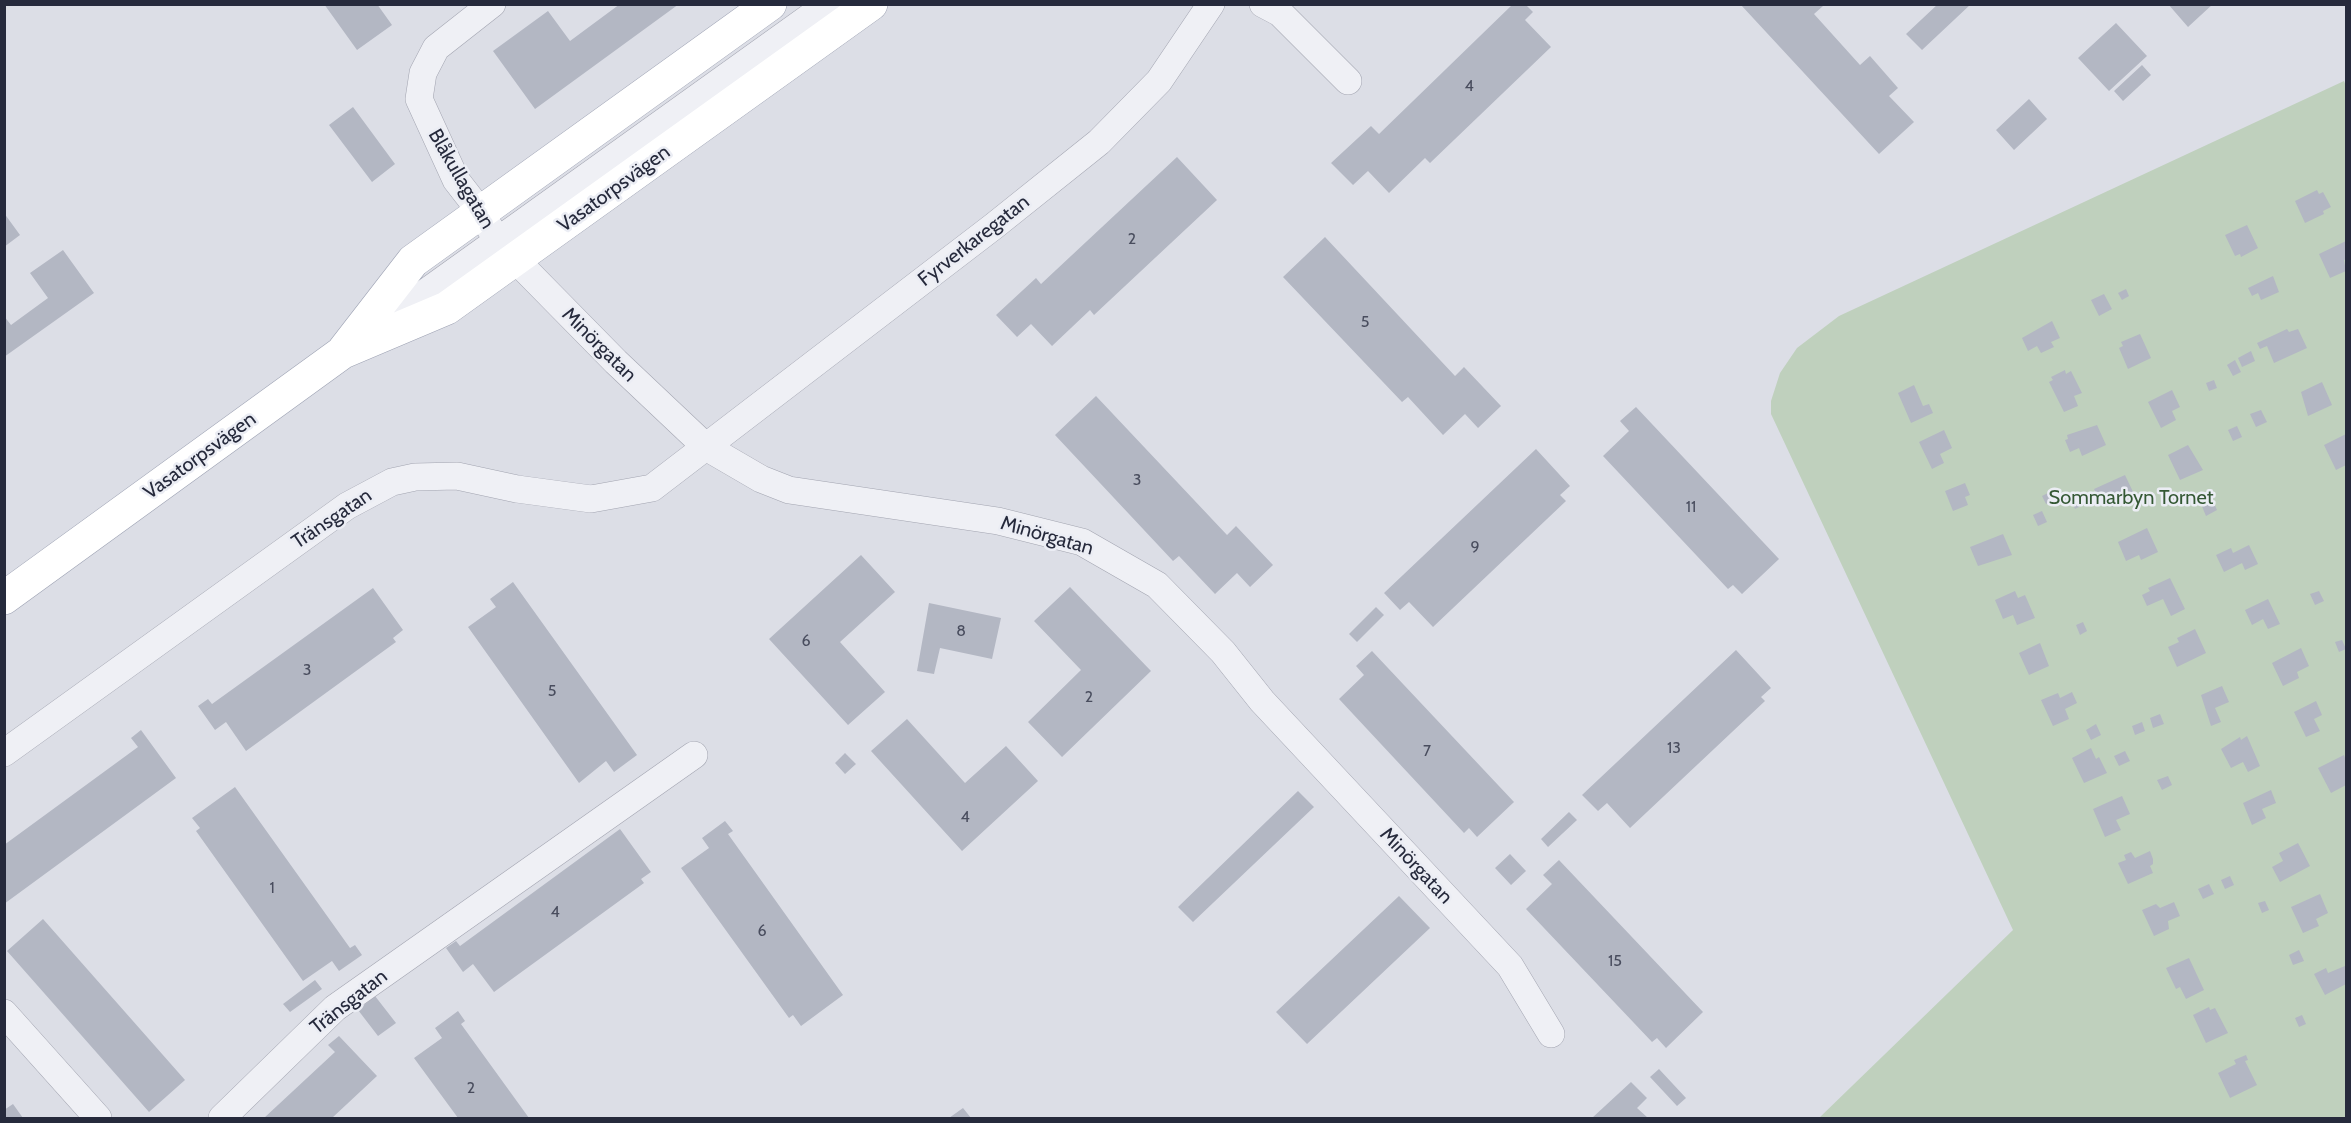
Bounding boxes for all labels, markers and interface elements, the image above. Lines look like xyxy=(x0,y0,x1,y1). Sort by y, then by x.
house number: 4 xyxy=(1464,76,1474,96)
street label: Blåkullagatan xyxy=(423,125,499,233)
street label: Vasatorpsvägen xyxy=(553,140,675,238)
street label: Fyrverkaregatan xyxy=(914,190,1034,292)
house number: 2 xyxy=(1128,229,1136,249)
street label: Minörgatan xyxy=(557,303,641,387)
house number: 5 xyxy=(1361,312,1369,332)
street label: Vasatorpsvägen xyxy=(139,407,261,505)
house number: 3 xyxy=(1133,470,1141,490)
street label: Tränsgatan xyxy=(288,484,376,554)
park label: Sommarbyn Tornet xyxy=(2049,486,2213,510)
house number: 11 xyxy=(1686,497,1696,517)
street label: Minörgatan xyxy=(998,511,1096,561)
house number: 9 xyxy=(1470,537,1480,557)
house number: 8 xyxy=(956,621,966,641)
house number: 6 xyxy=(801,631,811,651)
house number: 3 xyxy=(303,660,311,680)
house number: 5 xyxy=(548,681,556,701)
house number: 2 xyxy=(1085,687,1093,707)
house number: 13 xyxy=(1667,738,1681,758)
house number: 7 xyxy=(1423,741,1431,761)
house number: 4 xyxy=(960,807,970,827)
street label: Minörgatan xyxy=(1375,823,1457,909)
house number: 1 xyxy=(269,878,275,898)
house number: 4 xyxy=(550,902,560,922)
house number: 6 xyxy=(757,921,767,941)
house number: 15 xyxy=(1608,951,1622,971)
street label: Tränsgatan xyxy=(306,965,392,1039)
house number: 2 xyxy=(467,1078,475,1098)

